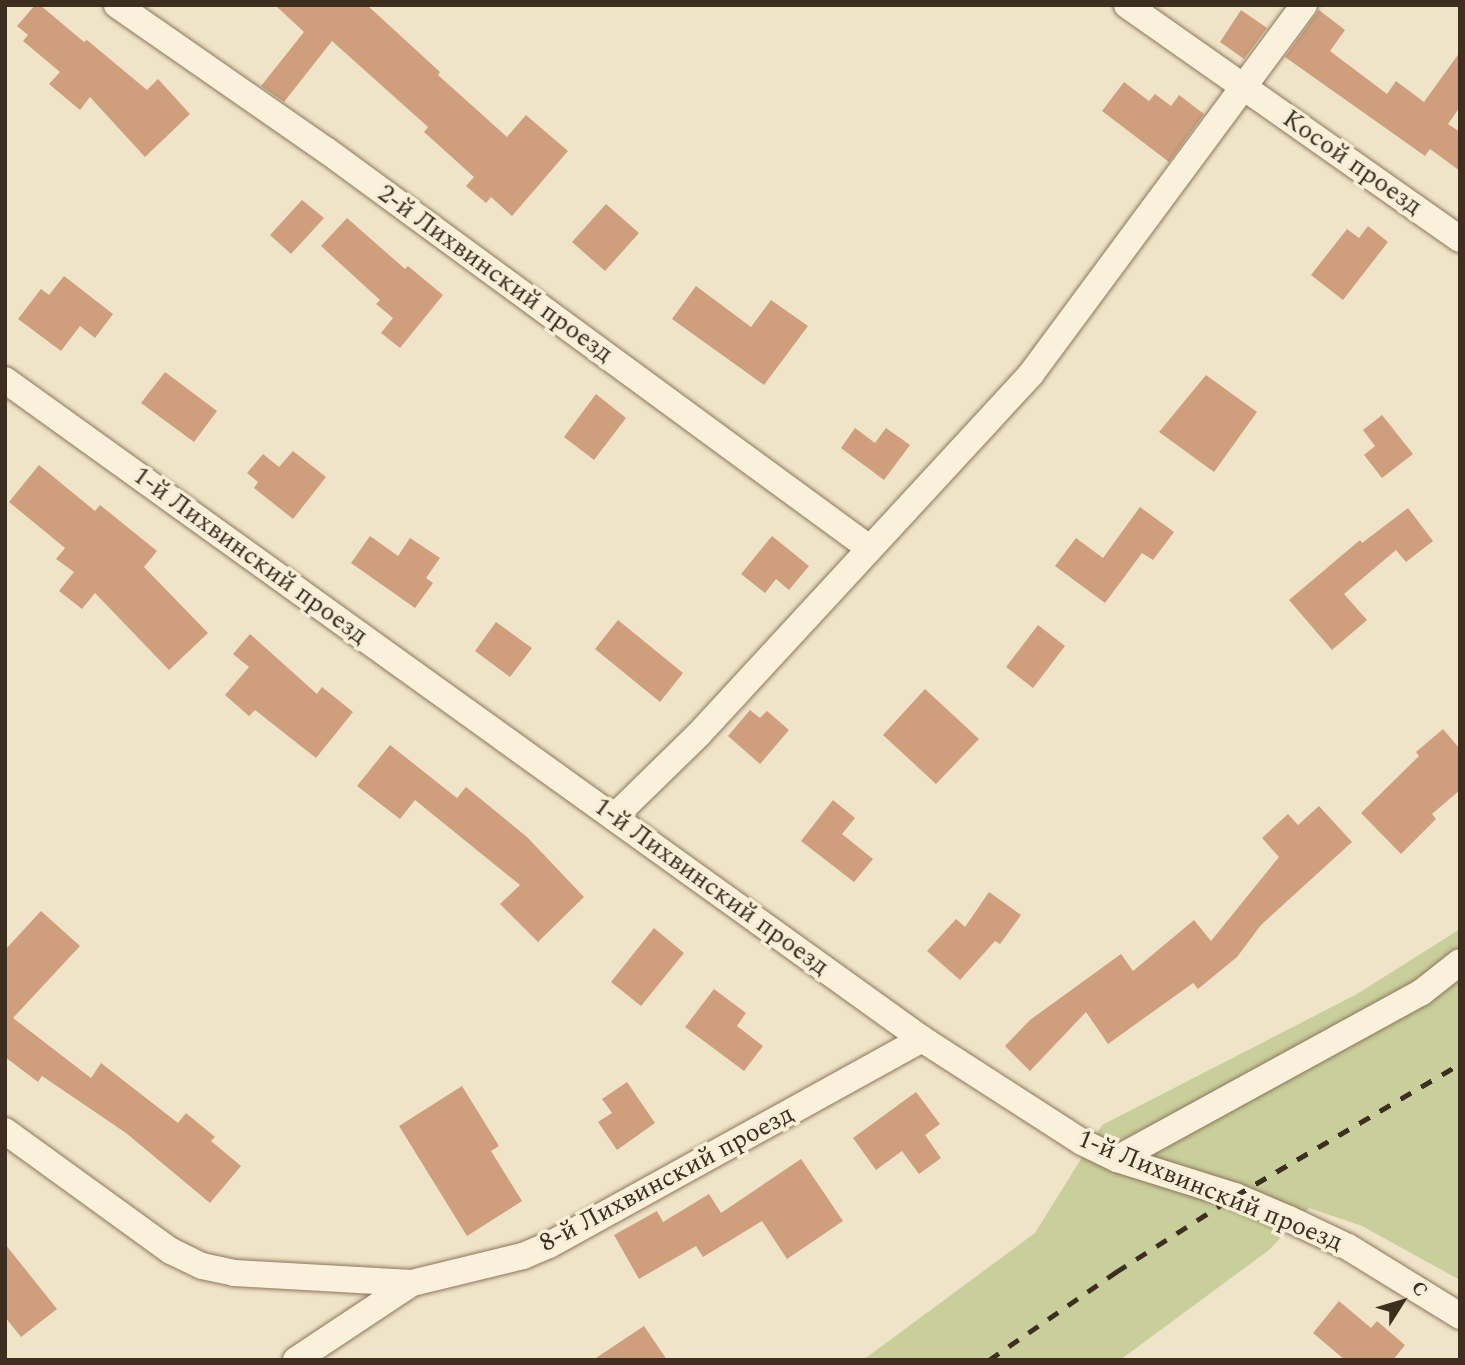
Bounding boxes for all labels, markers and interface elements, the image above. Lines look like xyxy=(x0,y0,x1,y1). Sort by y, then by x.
street label: Косой проезд xyxy=(1276,103,1428,223)
street label: 2-й Лихвинский проезд xyxy=(371,178,619,370)
street label: 1-й Лихвинский проезд xyxy=(126,460,374,652)
street label: 1-й Лихвинский проезд xyxy=(587,791,835,983)
street label: 8-й Лихвинский проезд xyxy=(535,1099,799,1259)
street label: 1-й Лихвинский проезд xyxy=(1073,1123,1347,1259)
north arrow xyxy=(1367,1267,1437,1337)
text: С xyxy=(1404,1275,1435,1303)

